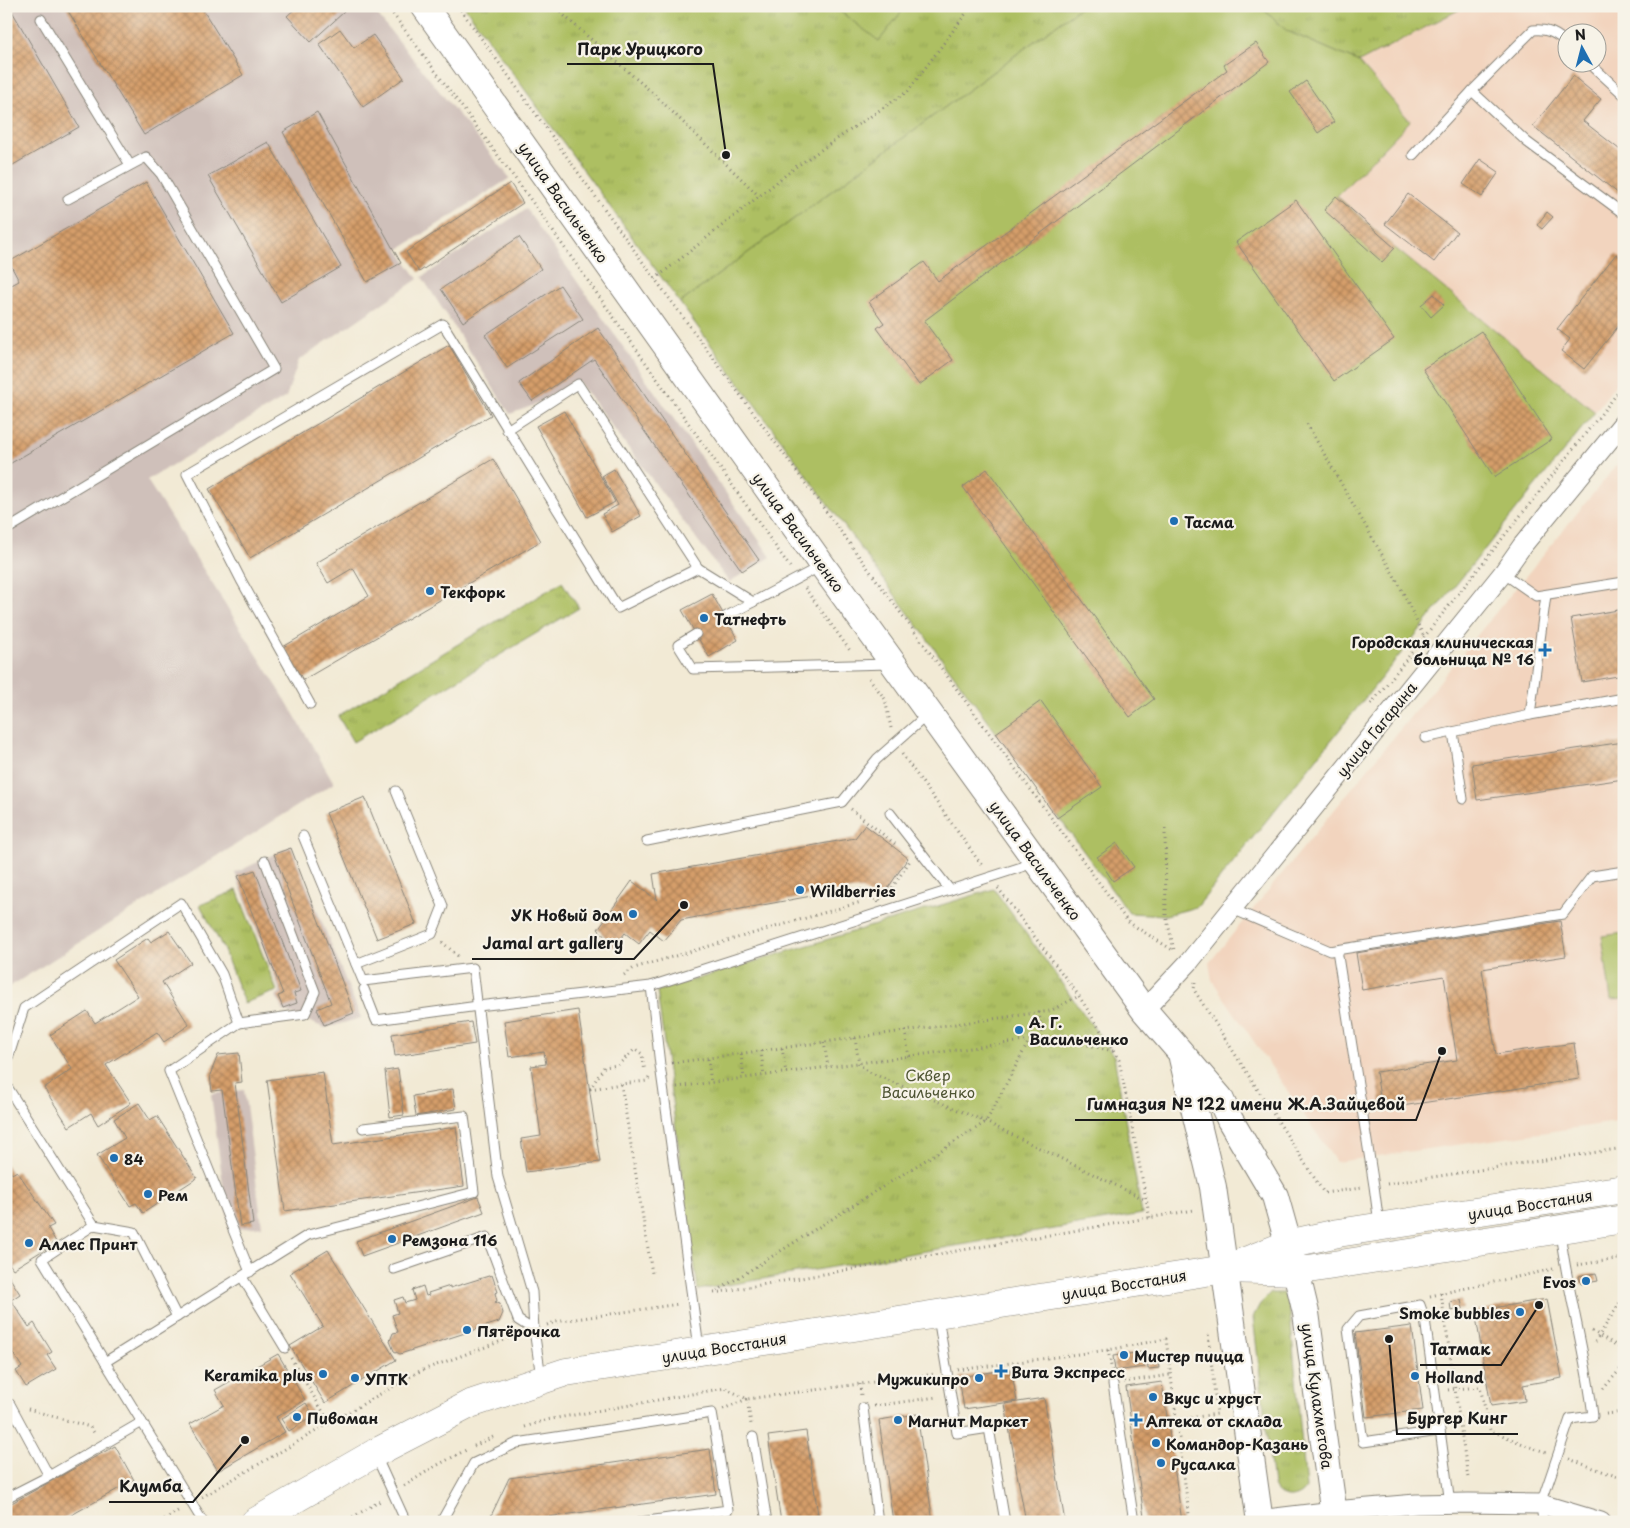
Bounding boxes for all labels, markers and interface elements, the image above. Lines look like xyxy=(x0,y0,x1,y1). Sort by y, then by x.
north arrow xyxy=(1558,22,1608,72)
text: N xyxy=(1574,24,1587,46)
callout: Парк Урицкого xyxy=(567,33,713,64)
text: Парк Урицкого xyxy=(577,36,703,60)
street label: улица Васильченко xyxy=(513,137,615,267)
street label: улица Васильченко xyxy=(748,467,850,597)
place label: Тасма xyxy=(1184,510,1235,533)
marker: Тасма xyxy=(1168,515,1180,527)
place label: Текфорк xyxy=(440,580,506,603)
marker: Текфорк xyxy=(424,585,436,597)
place label: Татнефть xyxy=(714,607,786,630)
marker: Татнефть xyxy=(698,612,710,624)
place label: Городская клиническая больница № 16 xyxy=(1351,630,1534,670)
marker: Городская клиническая больница № 16 xyxy=(1538,643,1552,657)
street label: улица Гагарина xyxy=(1330,676,1422,782)
street label: улица Васильченко xyxy=(985,795,1087,925)
place label: Wildberries xyxy=(810,879,896,902)
marker: Wildberries xyxy=(794,884,806,896)
place label: УК Новый дом xyxy=(511,903,623,926)
marker: УК Новый дом xyxy=(627,908,639,920)
callout: Jamal art gallery xyxy=(472,928,634,959)
text: Jamal art gallery xyxy=(483,930,623,954)
place label: А. Г. Васильченко xyxy=(1029,1010,1129,1050)
marker: А. Г. Васильченко xyxy=(1013,1024,1025,1036)
park label: Сквер Васильченко xyxy=(881,1063,975,1103)
callout: Гимназия № 122 имени Ж.А.Зайцевой xyxy=(1075,1089,1416,1120)
text: Гимназия № 122 имени Ж.А.Зайцевой xyxy=(1087,1091,1405,1115)
place label: 84 xyxy=(124,1147,144,1170)
marker: 84 xyxy=(108,1152,120,1164)
place label: Рем xyxy=(158,1183,188,1206)
street label: улица Восстания xyxy=(1466,1183,1594,1225)
marker: Рем xyxy=(142,1188,154,1200)
place label: Ремзона 116 xyxy=(402,1228,498,1251)
place label: Аллес Принт xyxy=(39,1232,138,1255)
marker: Ремзона 116 xyxy=(386,1233,398,1245)
marker: Аллес Принт xyxy=(23,1237,35,1249)
street label: улица Восстания xyxy=(1060,1263,1188,1305)
place label: Evos xyxy=(1543,1270,1576,1293)
marker: Evos xyxy=(1580,1275,1592,1287)
place label: Smoke bubbles xyxy=(1399,1301,1510,1324)
marker: Smoke bubbles xyxy=(1514,1306,1526,1318)
place label: Пятёрочка xyxy=(477,1319,561,1342)
street label: улица Кулахметова xyxy=(1296,1321,1340,1471)
marker: Пятёрочка xyxy=(461,1324,473,1336)
street label: улица Восстания xyxy=(660,1326,788,1368)
callout: Татмак xyxy=(1420,1334,1501,1365)
text: Татмак xyxy=(1430,1336,1491,1360)
place label: Мистер пицца xyxy=(1134,1344,1245,1367)
marker: Мистер пицца xyxy=(1118,1349,1130,1361)
place label: Вита Экспресс xyxy=(1011,1360,1125,1383)
place label: Keramika plus xyxy=(204,1363,313,1386)
marker: Вита Экспресс xyxy=(995,1365,1007,1377)
place label: Holland xyxy=(1425,1365,1484,1388)
place label: УПТК xyxy=(364,1367,408,1390)
place label: Мужикипро xyxy=(877,1367,969,1390)
marker: Keramika plus xyxy=(317,1368,329,1380)
marker: Holland xyxy=(1409,1370,1421,1382)
marker: УПТК xyxy=(349,1372,361,1384)
marker: Мужикипро xyxy=(973,1372,985,1384)
place label: Вкус и хруст xyxy=(1163,1386,1262,1409)
marker: Вкус и хруст xyxy=(1147,1391,1159,1403)
callout: Бургер Кинг xyxy=(1397,1403,1518,1434)
text: Бургер Кинг xyxy=(1407,1405,1508,1429)
place label: Пивоман xyxy=(307,1406,379,1429)
place label: Магнит Маркет xyxy=(908,1409,1029,1432)
place label: Аптека от склада xyxy=(1146,1409,1283,1432)
marker: Пивоман xyxy=(291,1411,303,1423)
marker: Магнит Маркет xyxy=(892,1414,904,1426)
marker: Аптека от склада xyxy=(1130,1414,1142,1426)
place label: Командор-Казань xyxy=(1166,1432,1308,1455)
marker: Командор-Казань xyxy=(1150,1437,1162,1449)
place label: Русалка xyxy=(1171,1452,1236,1475)
marker: Русалка xyxy=(1155,1457,1167,1469)
callout: Клумба xyxy=(109,1471,193,1502)
text: Клумба xyxy=(119,1473,183,1497)

